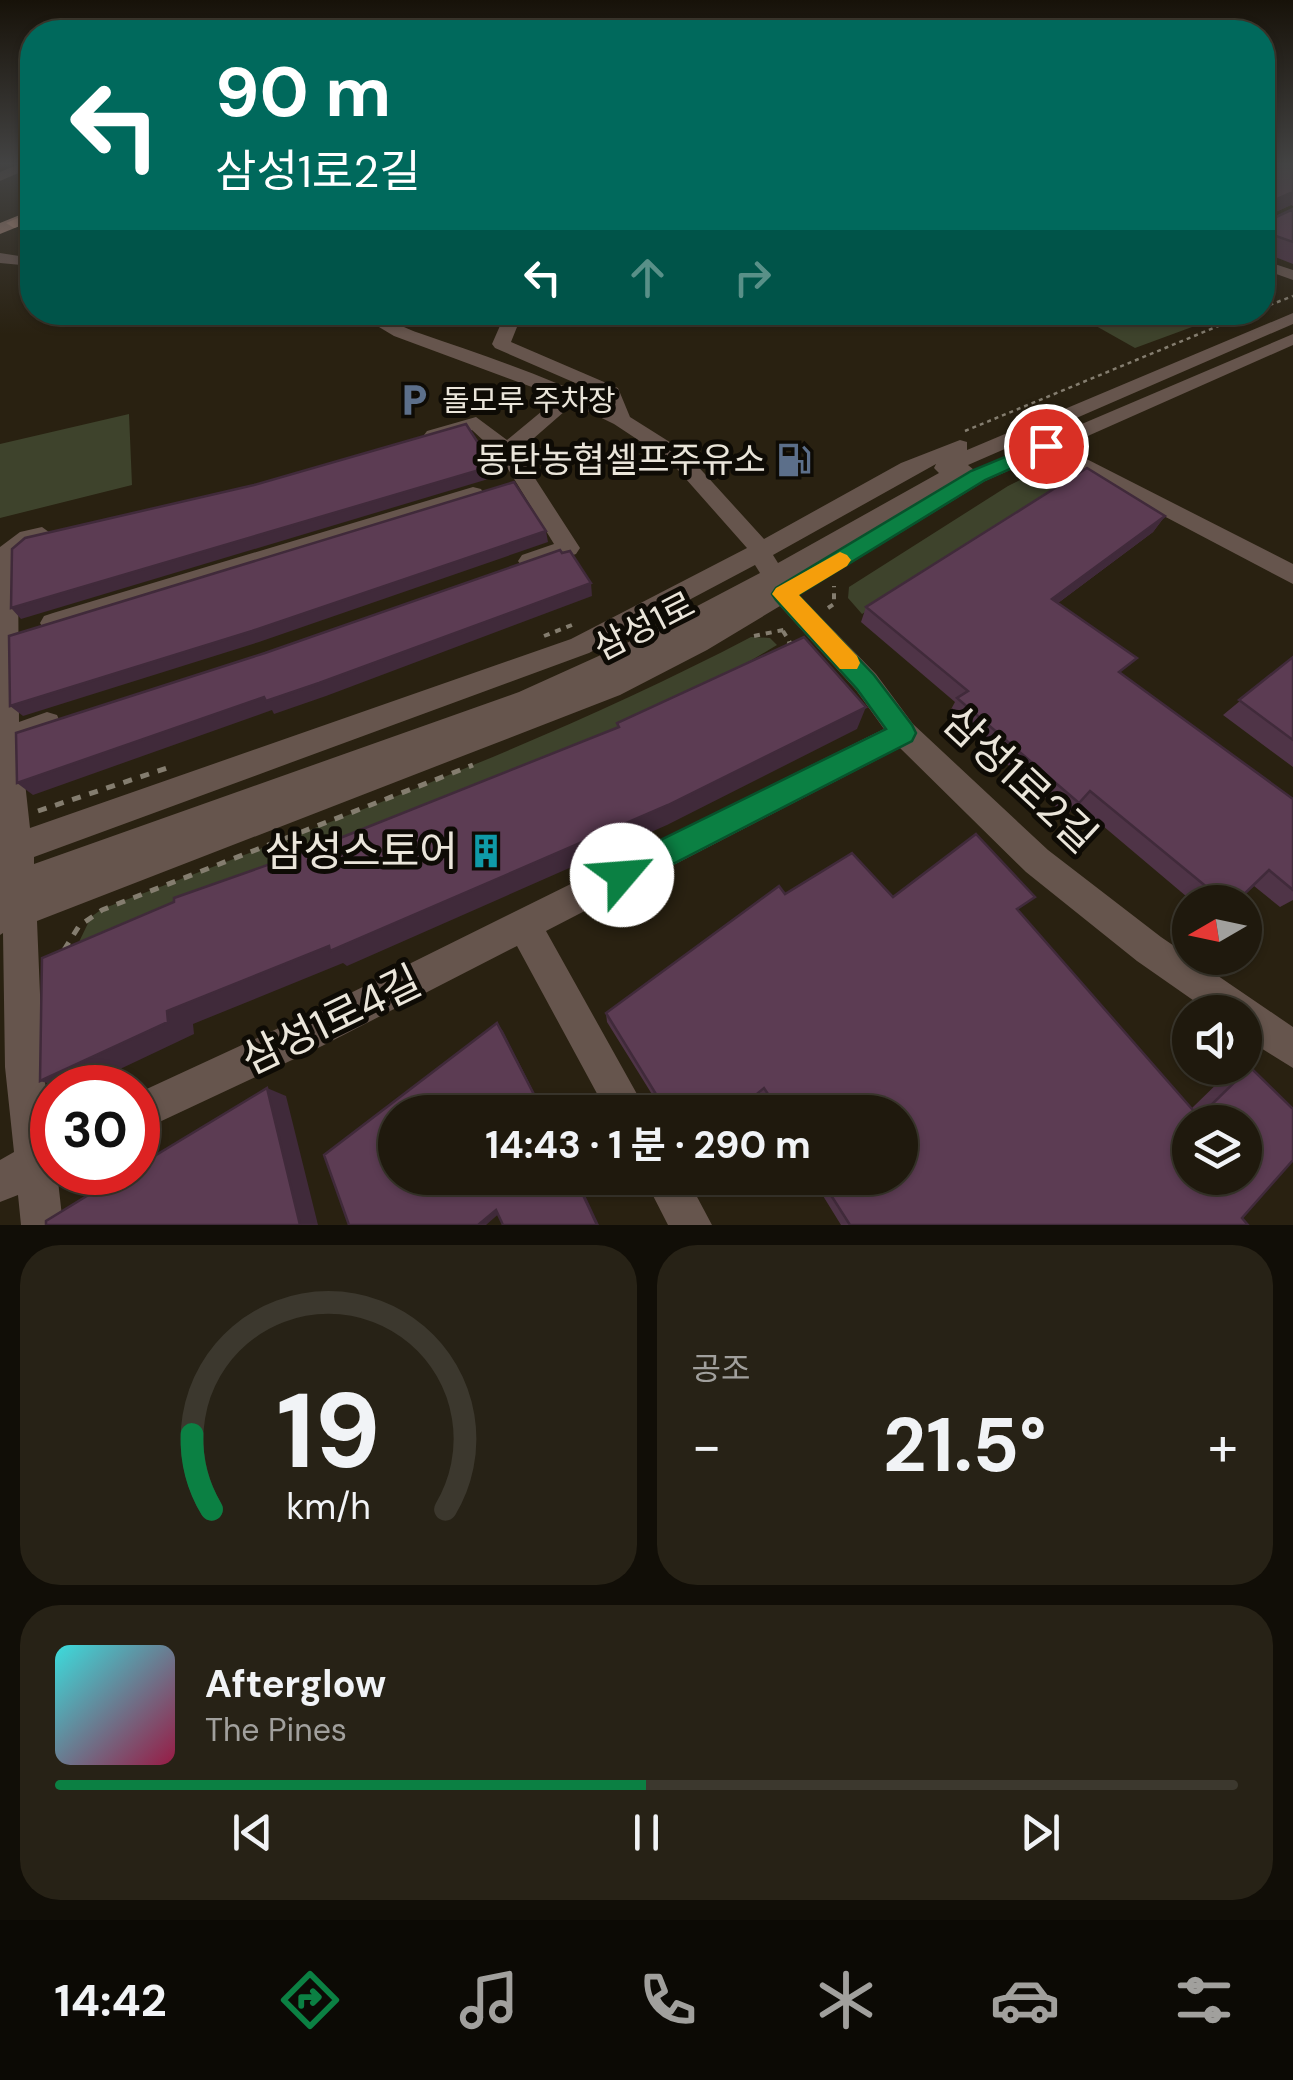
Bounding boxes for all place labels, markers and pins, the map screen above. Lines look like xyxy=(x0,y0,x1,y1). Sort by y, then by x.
parking icon: 돌모루 주차장 xyxy=(395,381,433,419)
place label: 돌모루 주차장 xyxy=(442,381,616,420)
pin xyxy=(1004,404,1089,489)
place label: 동탄농협셀프주유소 xyxy=(476,437,766,483)
fuel station icon: 동탄농협셀프주유소 xyxy=(775,441,813,479)
place label: 삼성스토어 xyxy=(265,824,458,879)
building icon: 삼성스토어 xyxy=(467,832,505,870)

